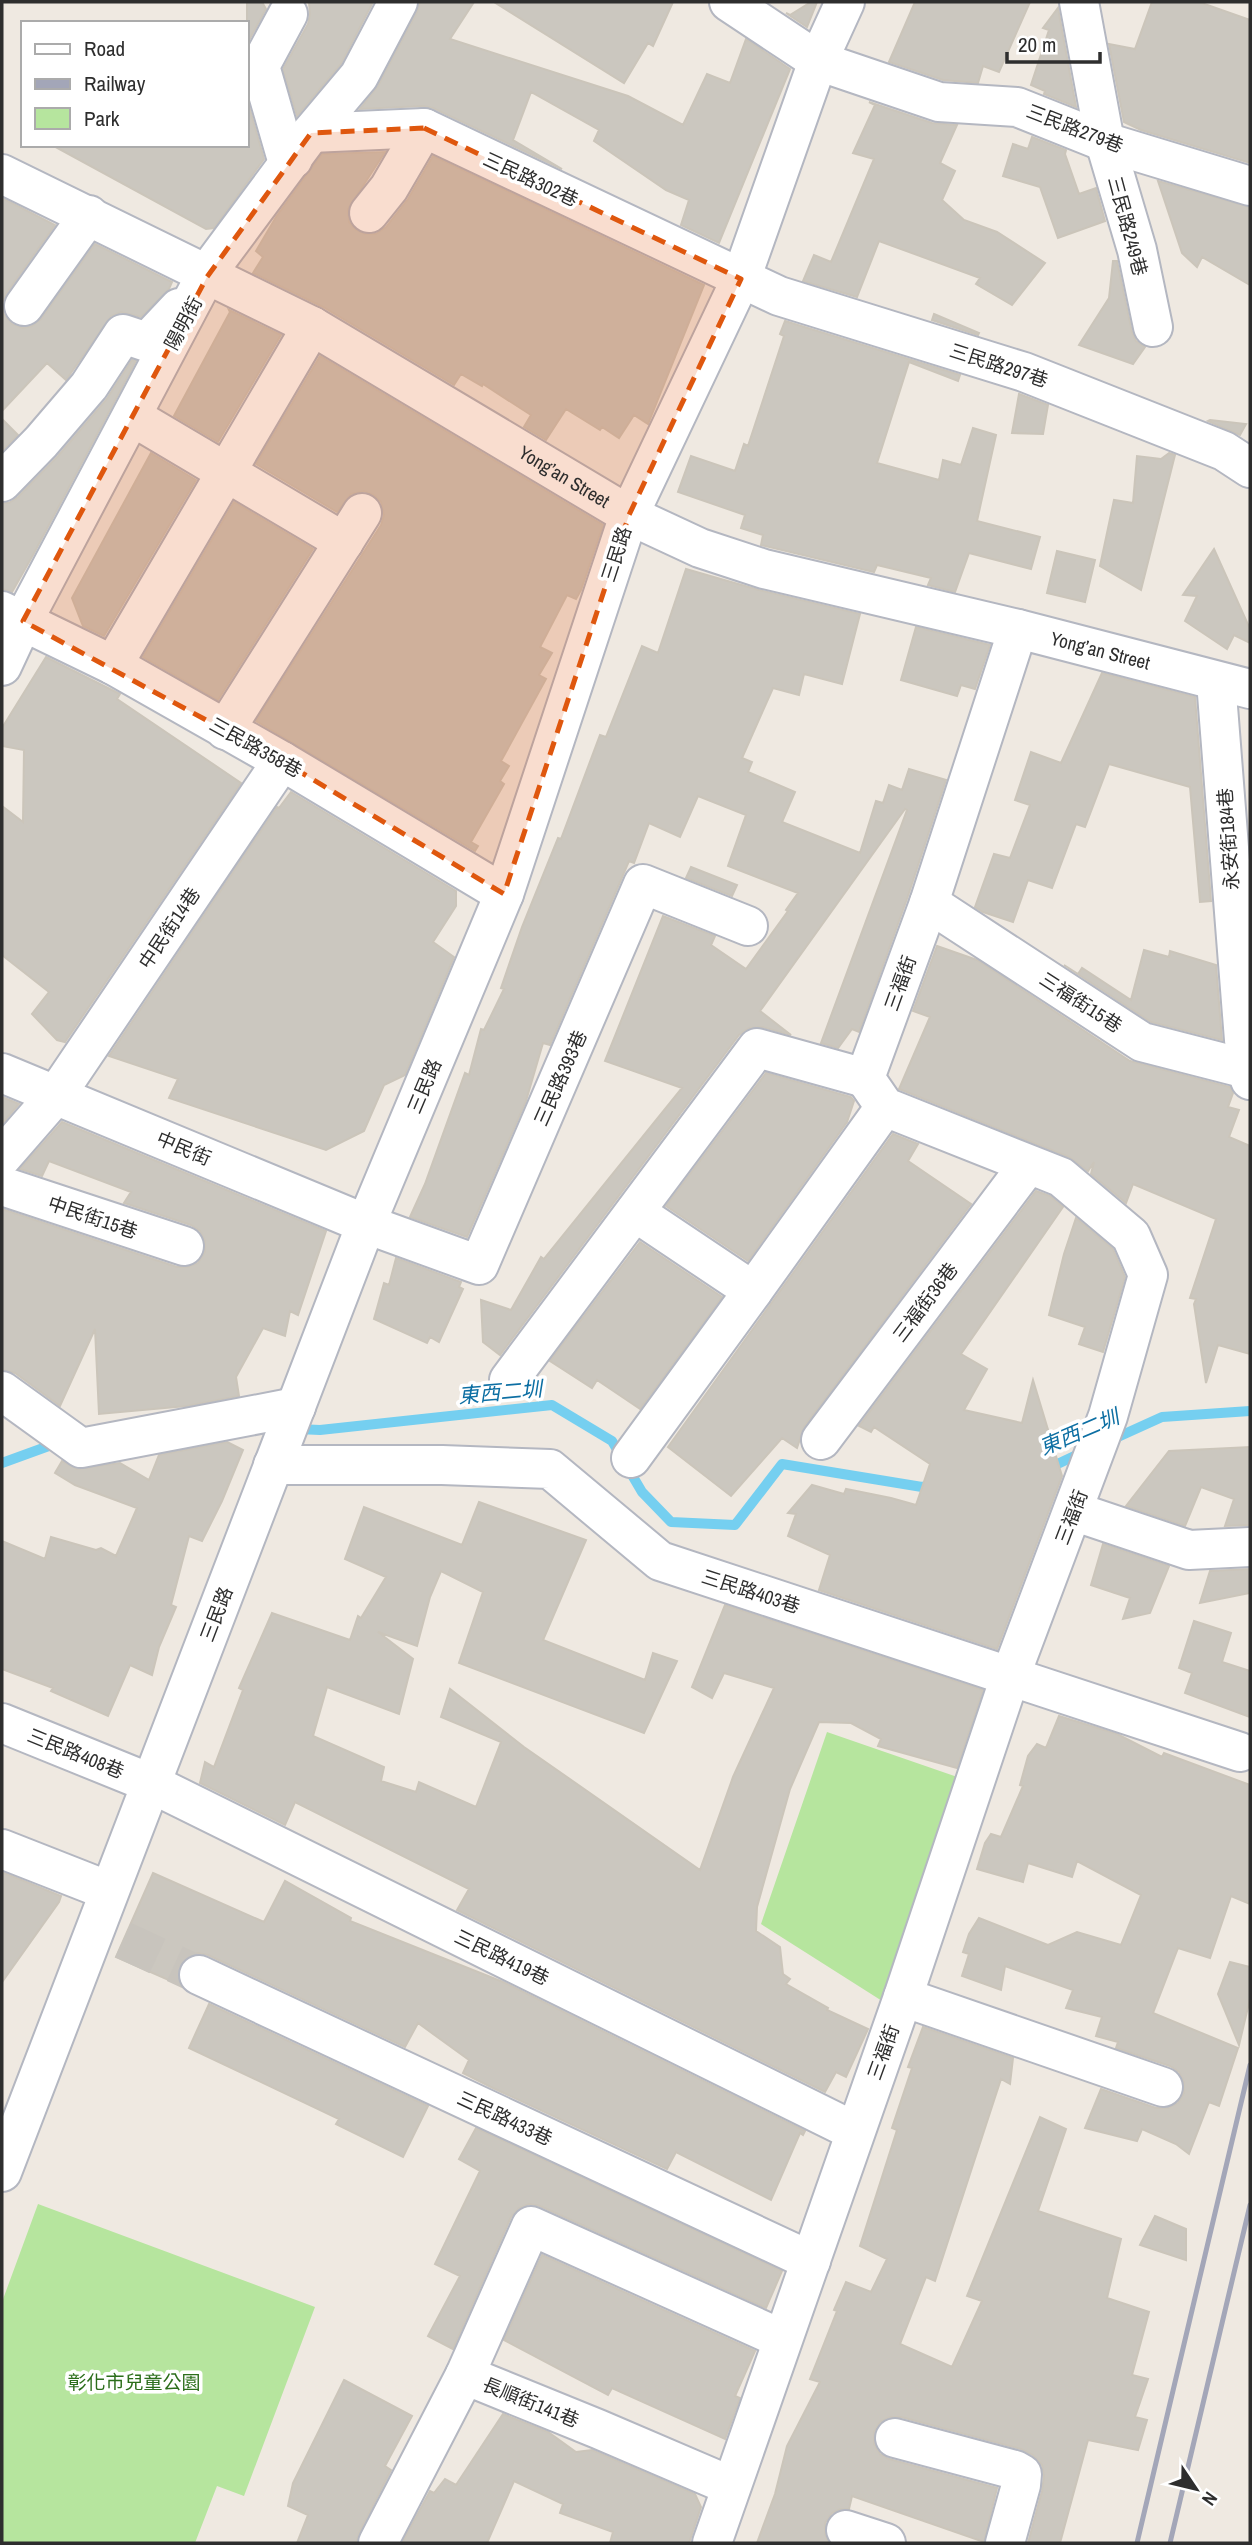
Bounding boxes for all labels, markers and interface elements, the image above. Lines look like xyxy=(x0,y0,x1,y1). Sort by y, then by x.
legend xyxy=(21,21,248,147)
scale bar xyxy=(1007,21,1100,65)
text: 20 m xyxy=(1018,30,1056,59)
text: Road xyxy=(84,34,125,63)
text: Railway xyxy=(84,69,146,98)
street label: 三民路279巷 xyxy=(1023,98,1127,158)
text: Park xyxy=(84,104,120,133)
street label: 三民路302巷 xyxy=(479,146,583,212)
street label: 三民路249巷 xyxy=(1102,173,1154,279)
street label: 陽明街 xyxy=(158,292,208,354)
street label: 三民路297巷 xyxy=(946,337,1052,393)
street label: Yong’an Street xyxy=(514,439,615,514)
street label: 三民路 xyxy=(595,523,637,585)
street label: Yong’an Street xyxy=(1048,625,1154,676)
street label: 三民路358巷 xyxy=(205,711,307,783)
street label: 永安街184巷 xyxy=(1211,787,1245,891)
street label: 中民街14巷 xyxy=(132,882,206,974)
street label: 三福街 xyxy=(878,952,922,1014)
street label: 三福街15巷 xyxy=(1035,966,1127,1038)
street label: 三民路393巷 xyxy=(527,1026,593,1130)
street label: 三民路 xyxy=(401,1055,447,1117)
street label: 中民街 xyxy=(153,1125,215,1171)
street label: 中民街15巷 xyxy=(45,1190,141,1244)
street label: 三福街36巷 xyxy=(887,1257,963,1347)
water label: 東西二圳 xyxy=(457,1374,546,1410)
water label: 東西二圳 xyxy=(1035,1401,1126,1462)
street label: 三福街 xyxy=(1049,1486,1093,1548)
street label: 三民路403巷 xyxy=(698,1563,804,1619)
street label: 三民路 xyxy=(194,1583,238,1645)
street label: 三民路408巷 xyxy=(24,1722,128,1784)
street label: 三民路419巷 xyxy=(450,1923,554,1991)
street label: 三福街 xyxy=(861,2021,905,2083)
street label: 三民路433巷 xyxy=(453,2085,557,2151)
park label: 彰化市兒童公園 xyxy=(67,2369,201,2395)
street label: 長順街141巷 xyxy=(479,2371,583,2433)
north arrow xyxy=(1161,2454,1231,2524)
text: N xyxy=(1196,2487,1224,2511)

